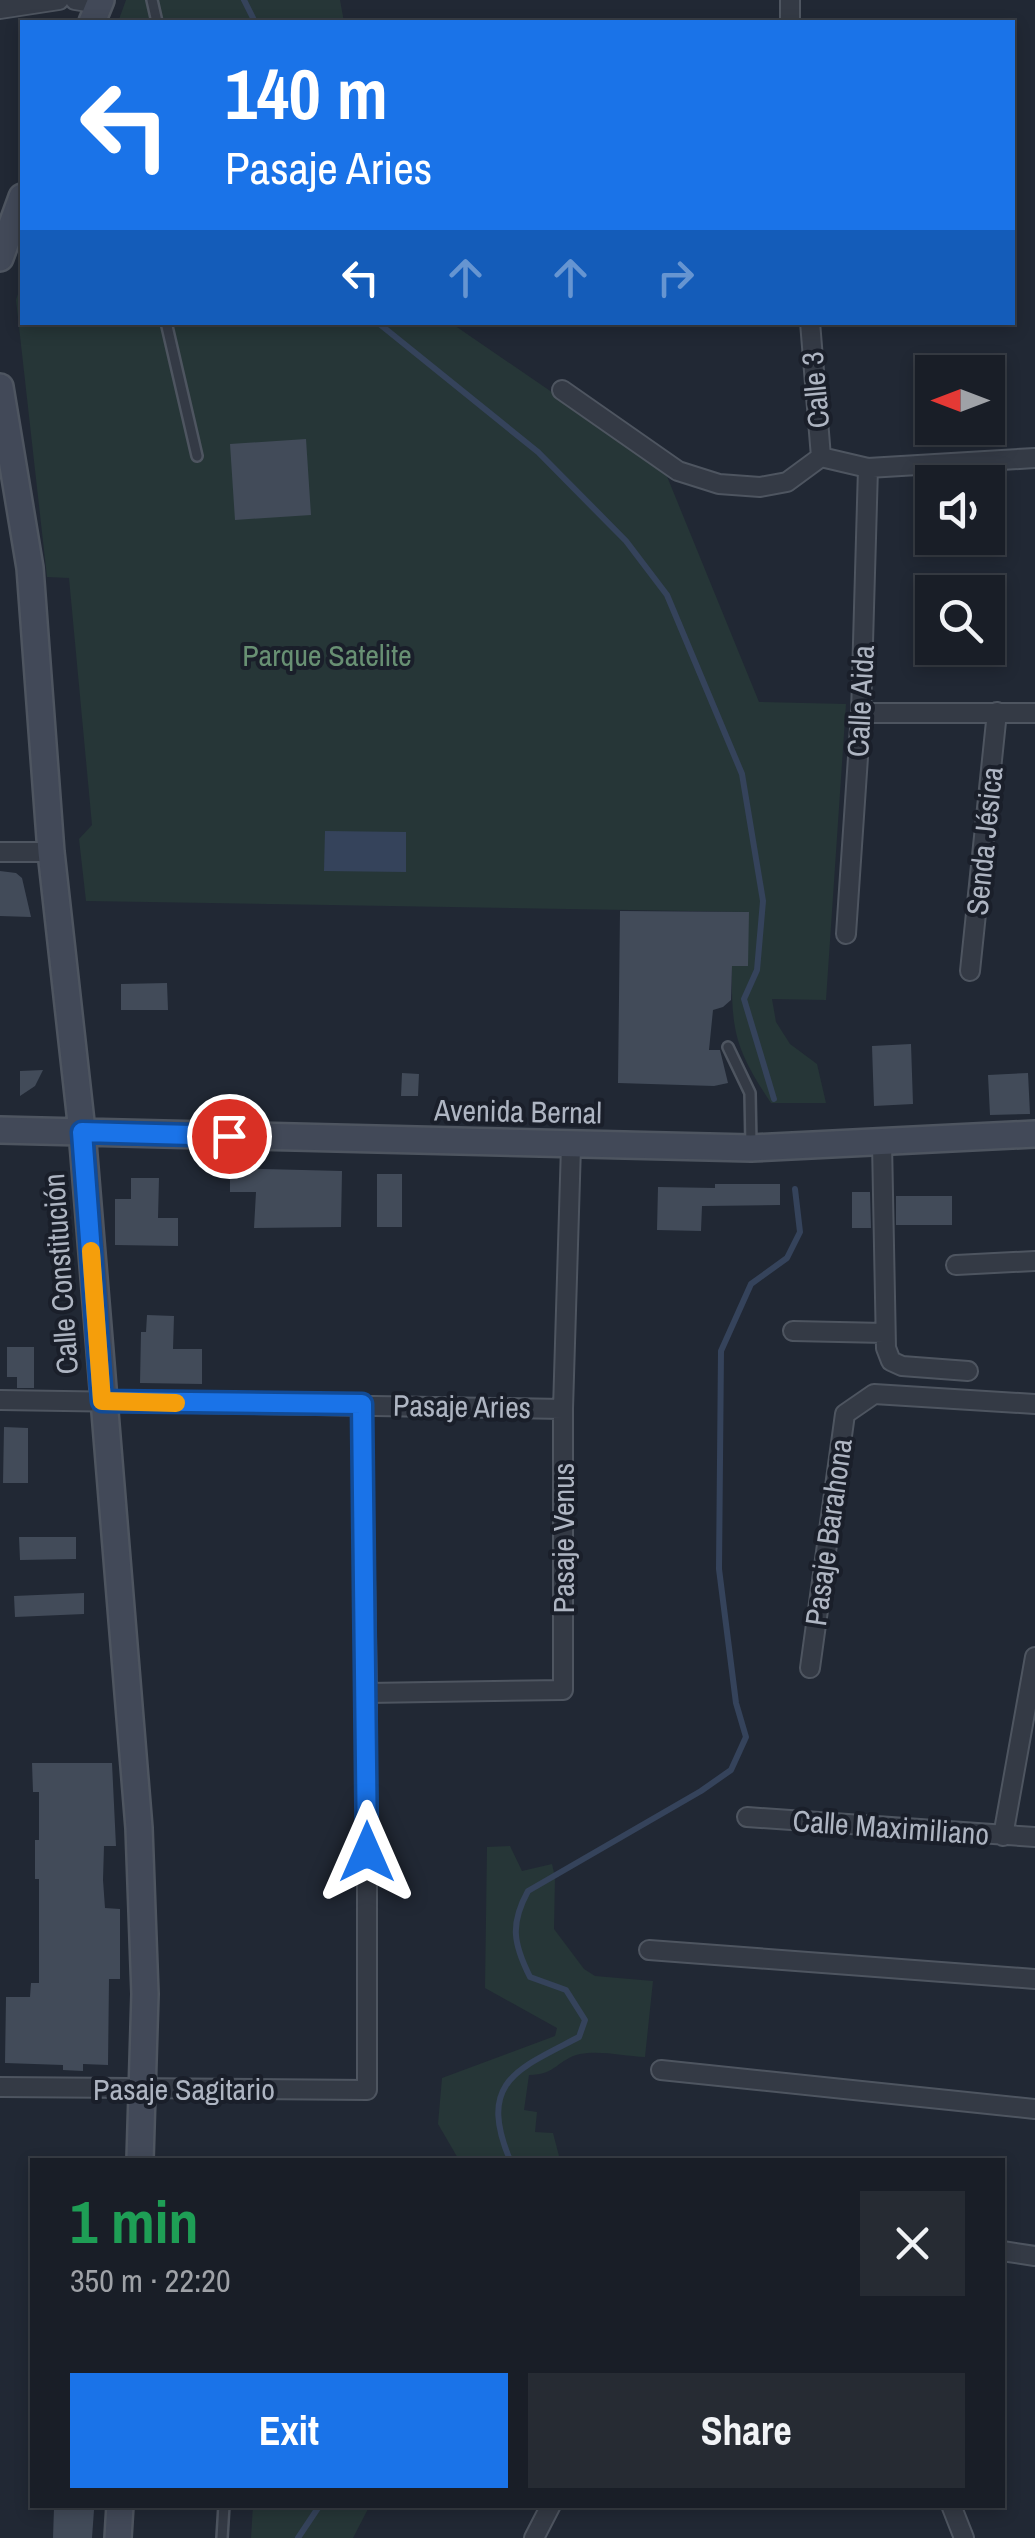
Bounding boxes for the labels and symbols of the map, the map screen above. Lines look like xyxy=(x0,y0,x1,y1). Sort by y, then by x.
street label: Calle 3 xyxy=(792,350,838,430)
north arrow xyxy=(915,355,1005,445)
park label: Parque Satelite xyxy=(242,635,412,675)
street label: Calle Aida xyxy=(837,644,883,758)
street label: Senda Jésica xyxy=(956,764,1012,917)
street label: Avenida Bernal xyxy=(433,1090,602,1132)
pin xyxy=(187,1094,272,1179)
street label: Calle Constitución xyxy=(33,1172,87,1376)
street label: Pasaje Aries xyxy=(393,1385,531,1427)
street label: Pasaje Barahona xyxy=(795,1435,861,1628)
street label: Pasaje Venus xyxy=(543,1463,583,1613)
position arrow xyxy=(315,1800,419,1904)
street label: Calle Maximiliano xyxy=(791,1800,991,1854)
street label: Pasaje Sagitario xyxy=(93,2069,275,2109)

